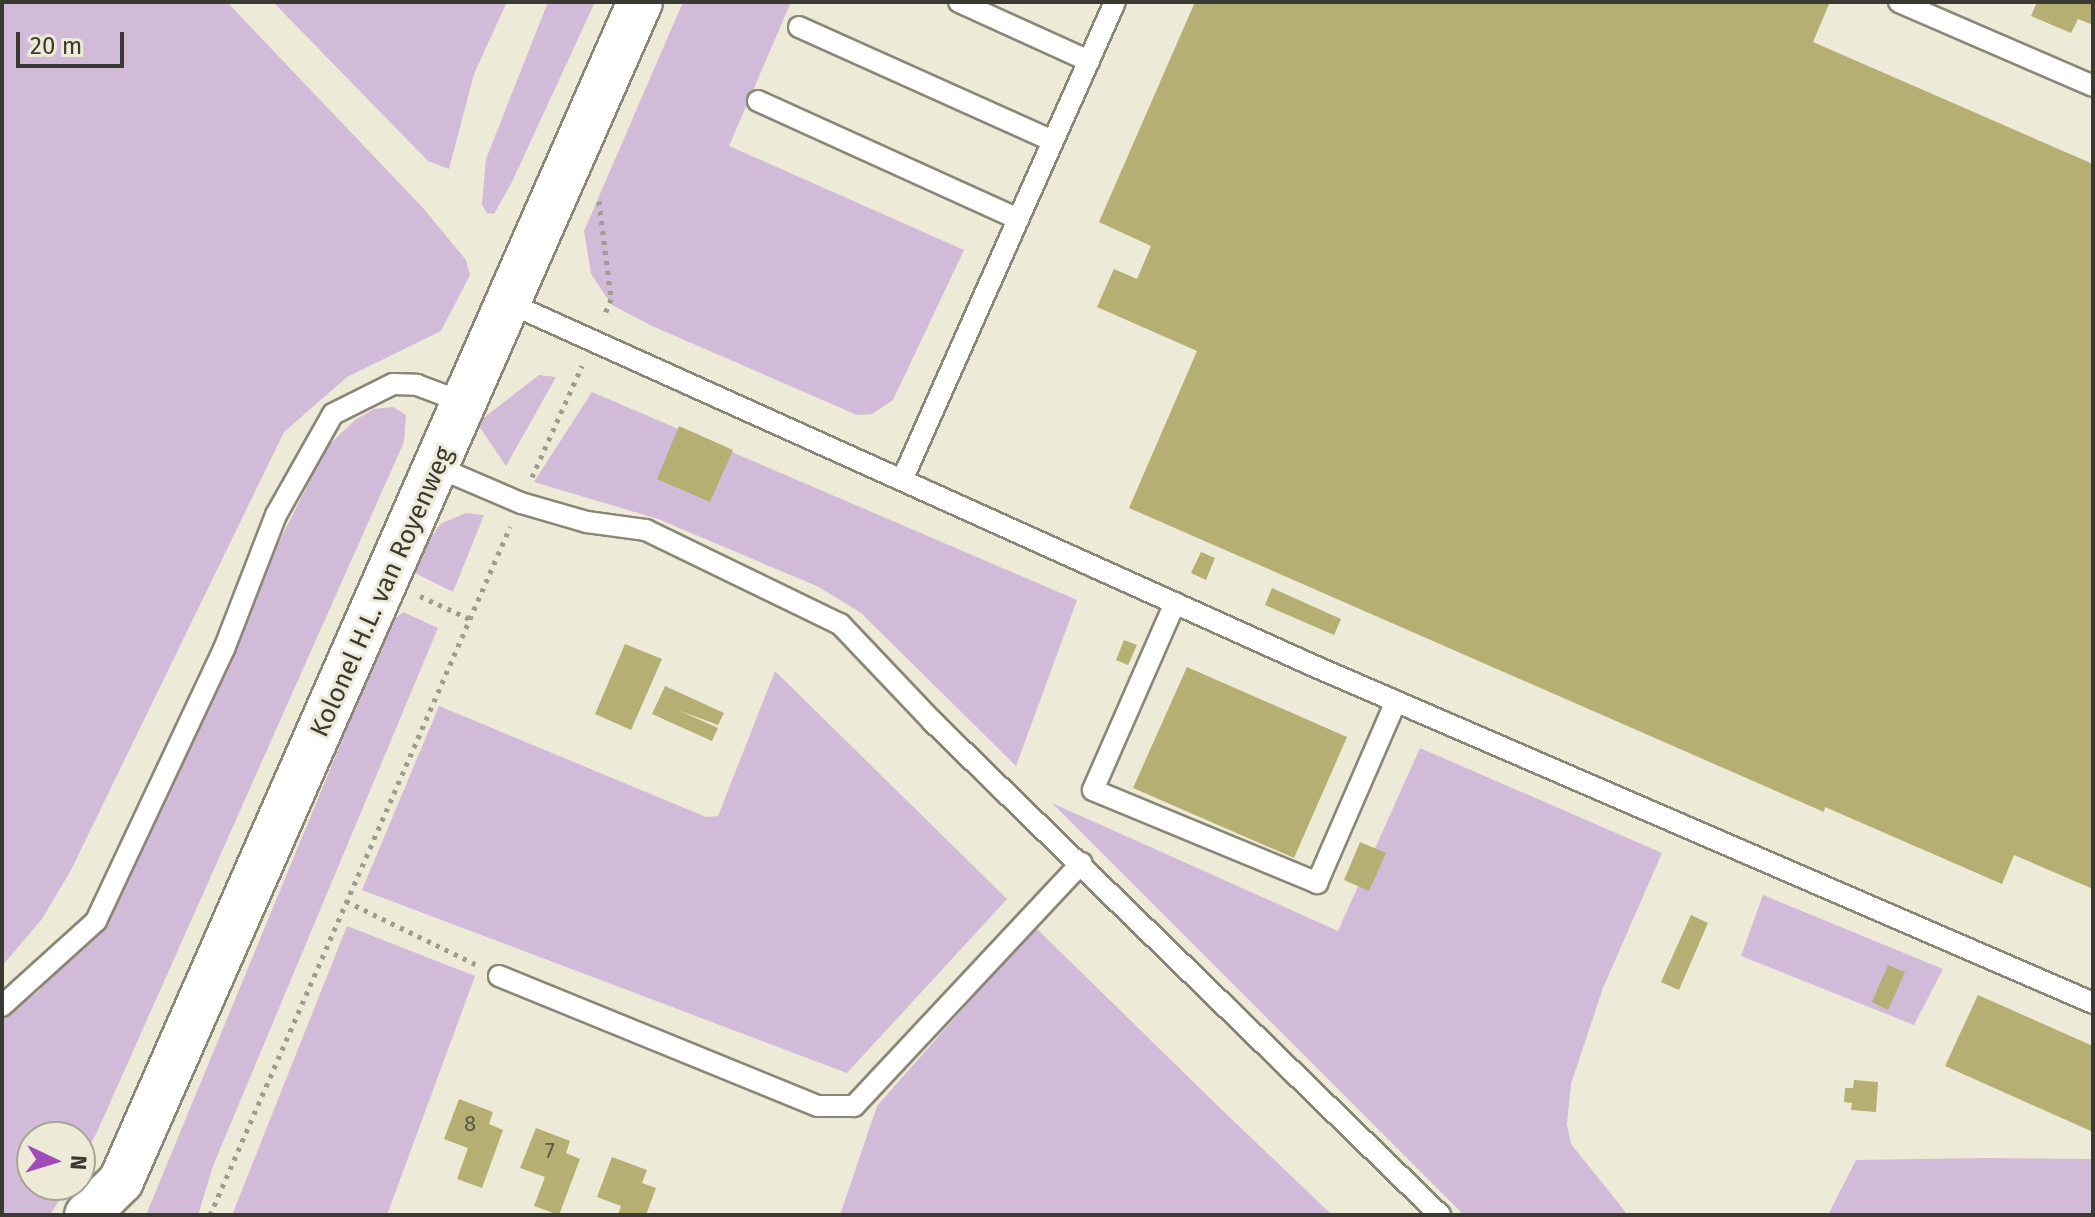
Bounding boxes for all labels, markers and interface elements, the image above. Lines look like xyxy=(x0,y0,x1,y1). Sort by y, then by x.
scale bar xyxy=(20,16,128,66)
text: 20 m xyxy=(30,32,82,60)
street label: Kolonel H.L. van Royenweg xyxy=(304,442,460,742)
house number: 8 xyxy=(464,1111,476,1137)
north arrow xyxy=(16,1121,96,1201)
house number: 7 xyxy=(545,1138,555,1164)
text: N xyxy=(64,1154,92,1171)

